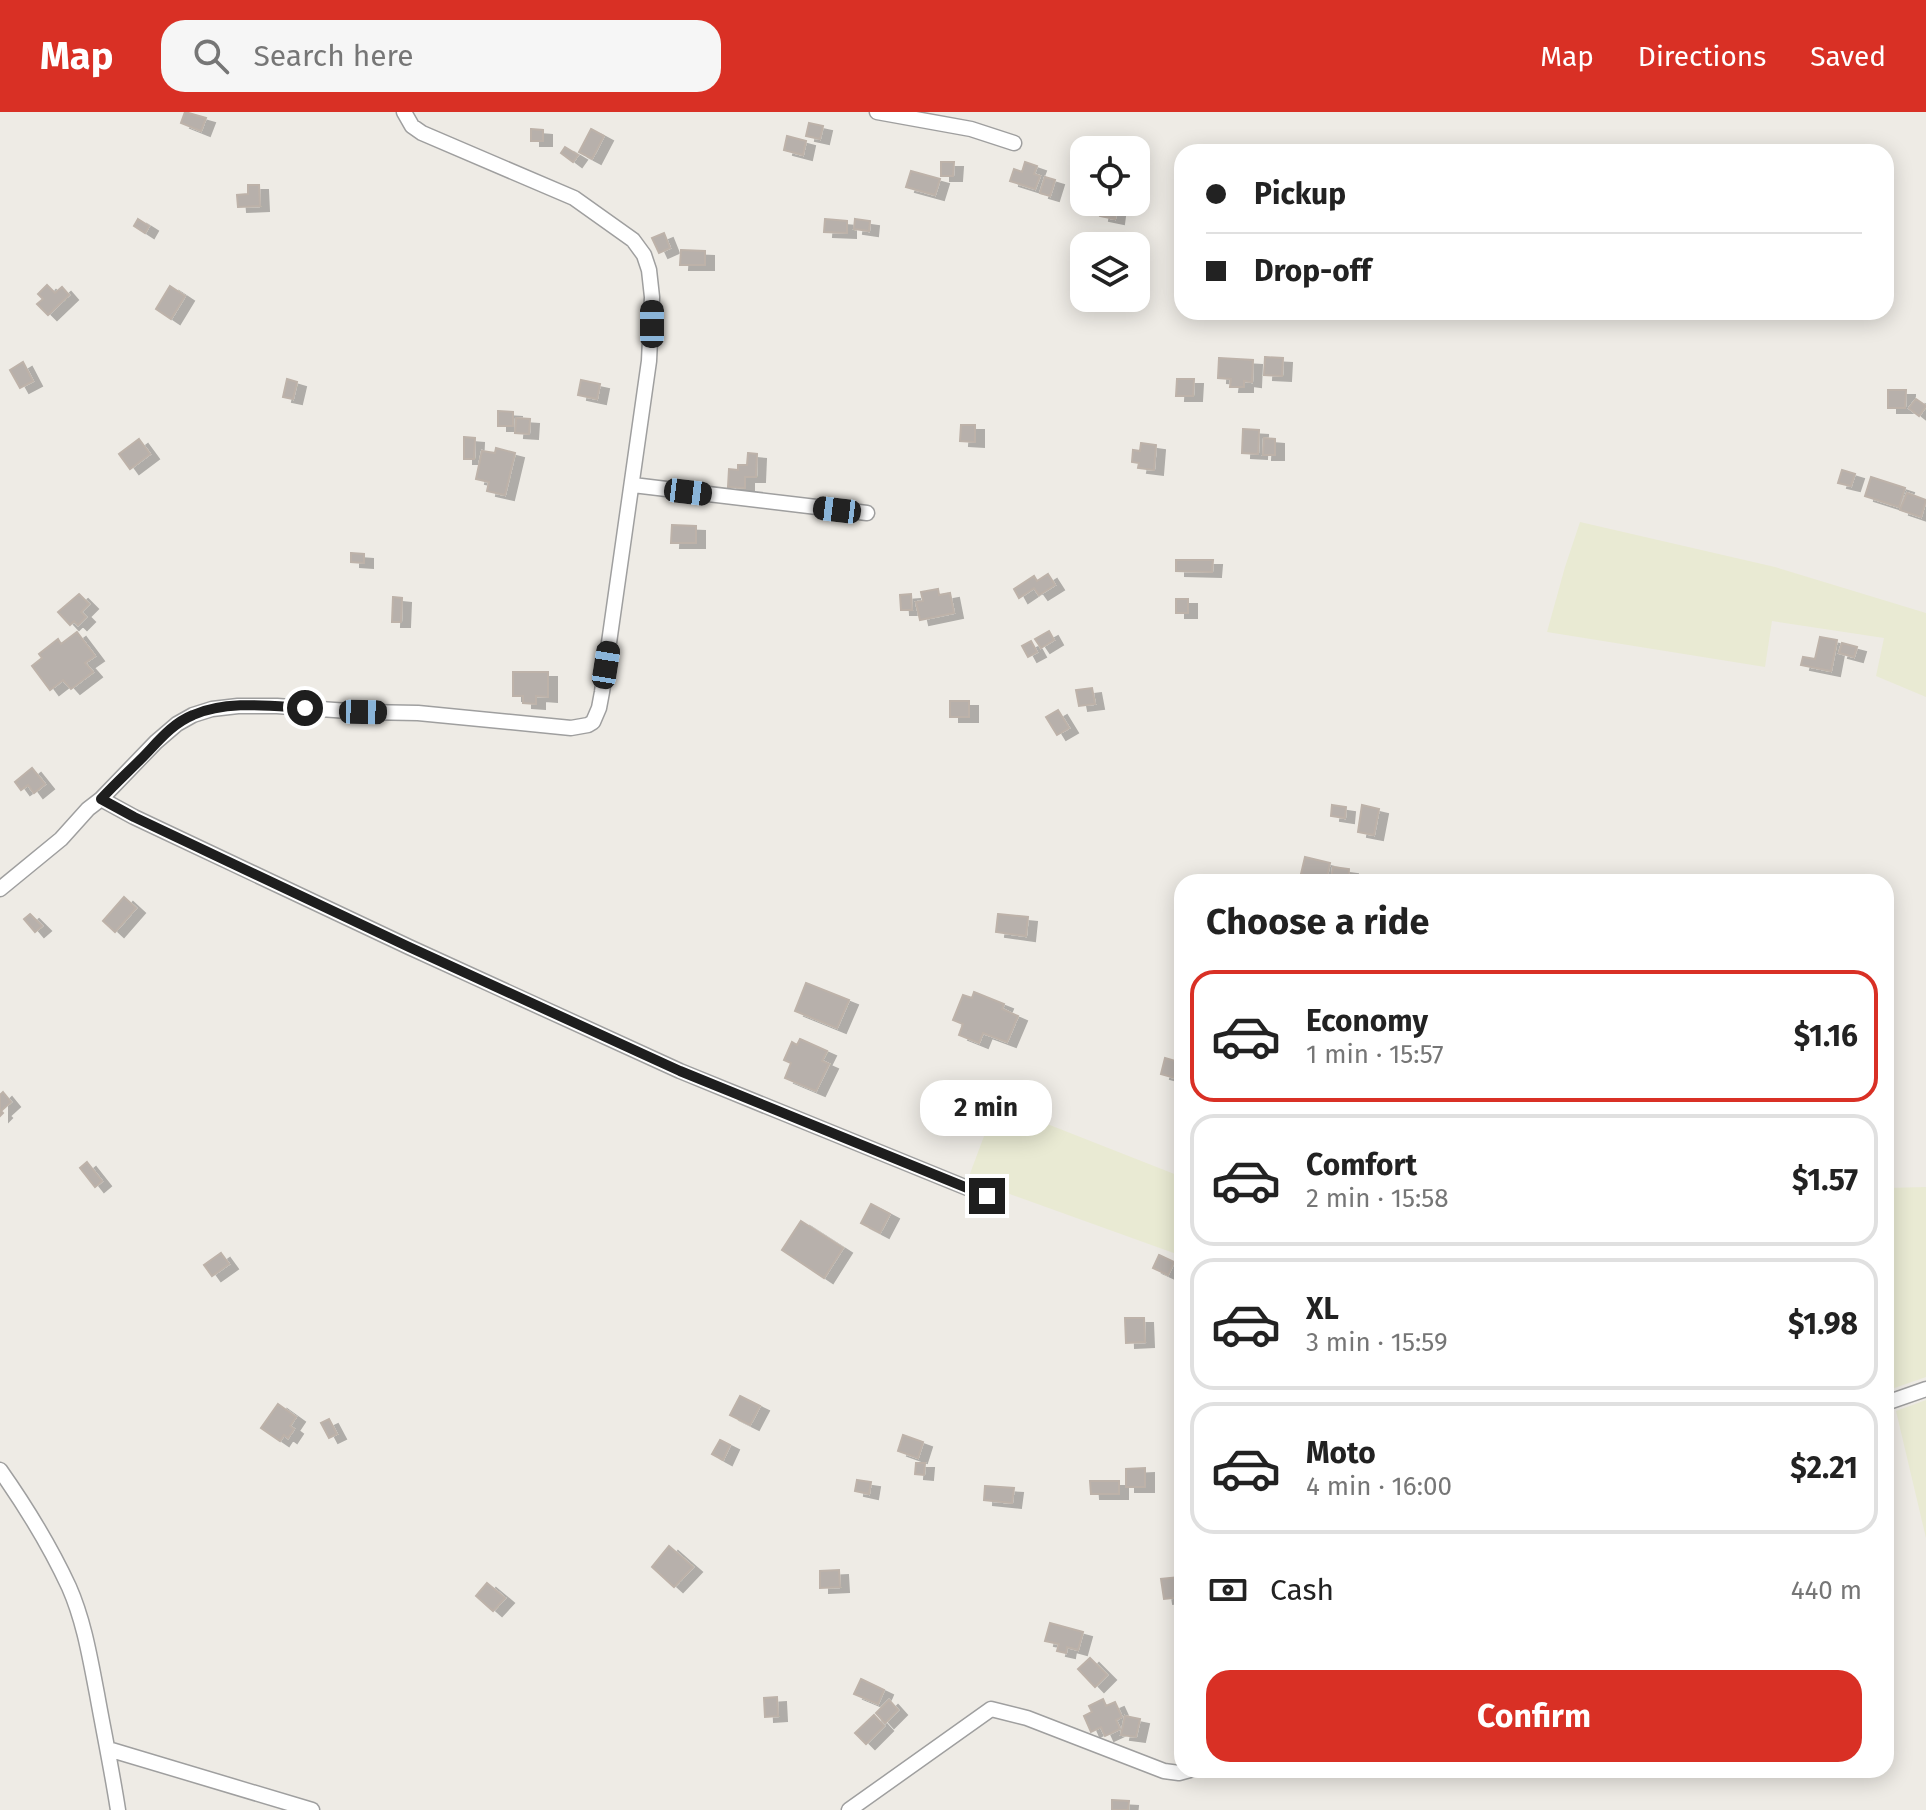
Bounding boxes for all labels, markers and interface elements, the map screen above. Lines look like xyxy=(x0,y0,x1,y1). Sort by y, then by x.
search box xyxy=(161,20,721,92)
text: Map xyxy=(40,33,113,79)
icon: search xyxy=(189,34,233,78)
text: Search here xyxy=(253,38,414,74)
text: Map xyxy=(1540,40,1594,73)
text: Directions xyxy=(1638,40,1766,73)
text: Saved xyxy=(1810,40,1886,73)
map controls xyxy=(1070,136,1150,312)
button: locate xyxy=(1070,136,1150,216)
text: Pickup xyxy=(1254,176,1346,212)
button: layers xyxy=(1070,232,1150,312)
text: Drop-off xyxy=(1254,253,1371,289)
car xyxy=(640,300,664,348)
car xyxy=(663,477,713,507)
car xyxy=(812,495,862,525)
car xyxy=(590,639,622,691)
route start xyxy=(287,690,323,726)
car xyxy=(339,700,387,724)
text: Choose a ride xyxy=(1206,900,1429,944)
icon: car xyxy=(1210,1000,1282,1072)
text: Economy xyxy=(1306,1003,1428,1039)
text: $1.16 xyxy=(1794,1018,1858,1054)
text: 1 min · 15:57 xyxy=(1306,1039,1444,1070)
callout: 2 min xyxy=(921,1080,1053,1136)
text: 2 min xyxy=(954,1092,1018,1123)
icon: car xyxy=(1210,1144,1282,1216)
text: Comfort xyxy=(1306,1147,1417,1183)
text: $1.57 xyxy=(1792,1162,1858,1198)
route end xyxy=(969,1178,1005,1214)
text: 2 min · 15:58 xyxy=(1306,1183,1449,1214)
icon: car xyxy=(1210,1288,1282,1360)
text: XL xyxy=(1306,1291,1339,1327)
text: $1.98 xyxy=(1788,1306,1858,1342)
text: 3 min · 15:59 xyxy=(1306,1327,1448,1358)
icon: car xyxy=(1210,1432,1282,1504)
text: Moto xyxy=(1306,1435,1376,1471)
text: $2.21 xyxy=(1790,1450,1858,1486)
text: 4 min · 16:00 xyxy=(1306,1471,1452,1502)
icon: cash xyxy=(1206,1568,1250,1612)
text: Cash xyxy=(1270,1572,1334,1608)
text: 440 m xyxy=(1791,1575,1862,1606)
button: Confirm xyxy=(1206,1670,1862,1762)

